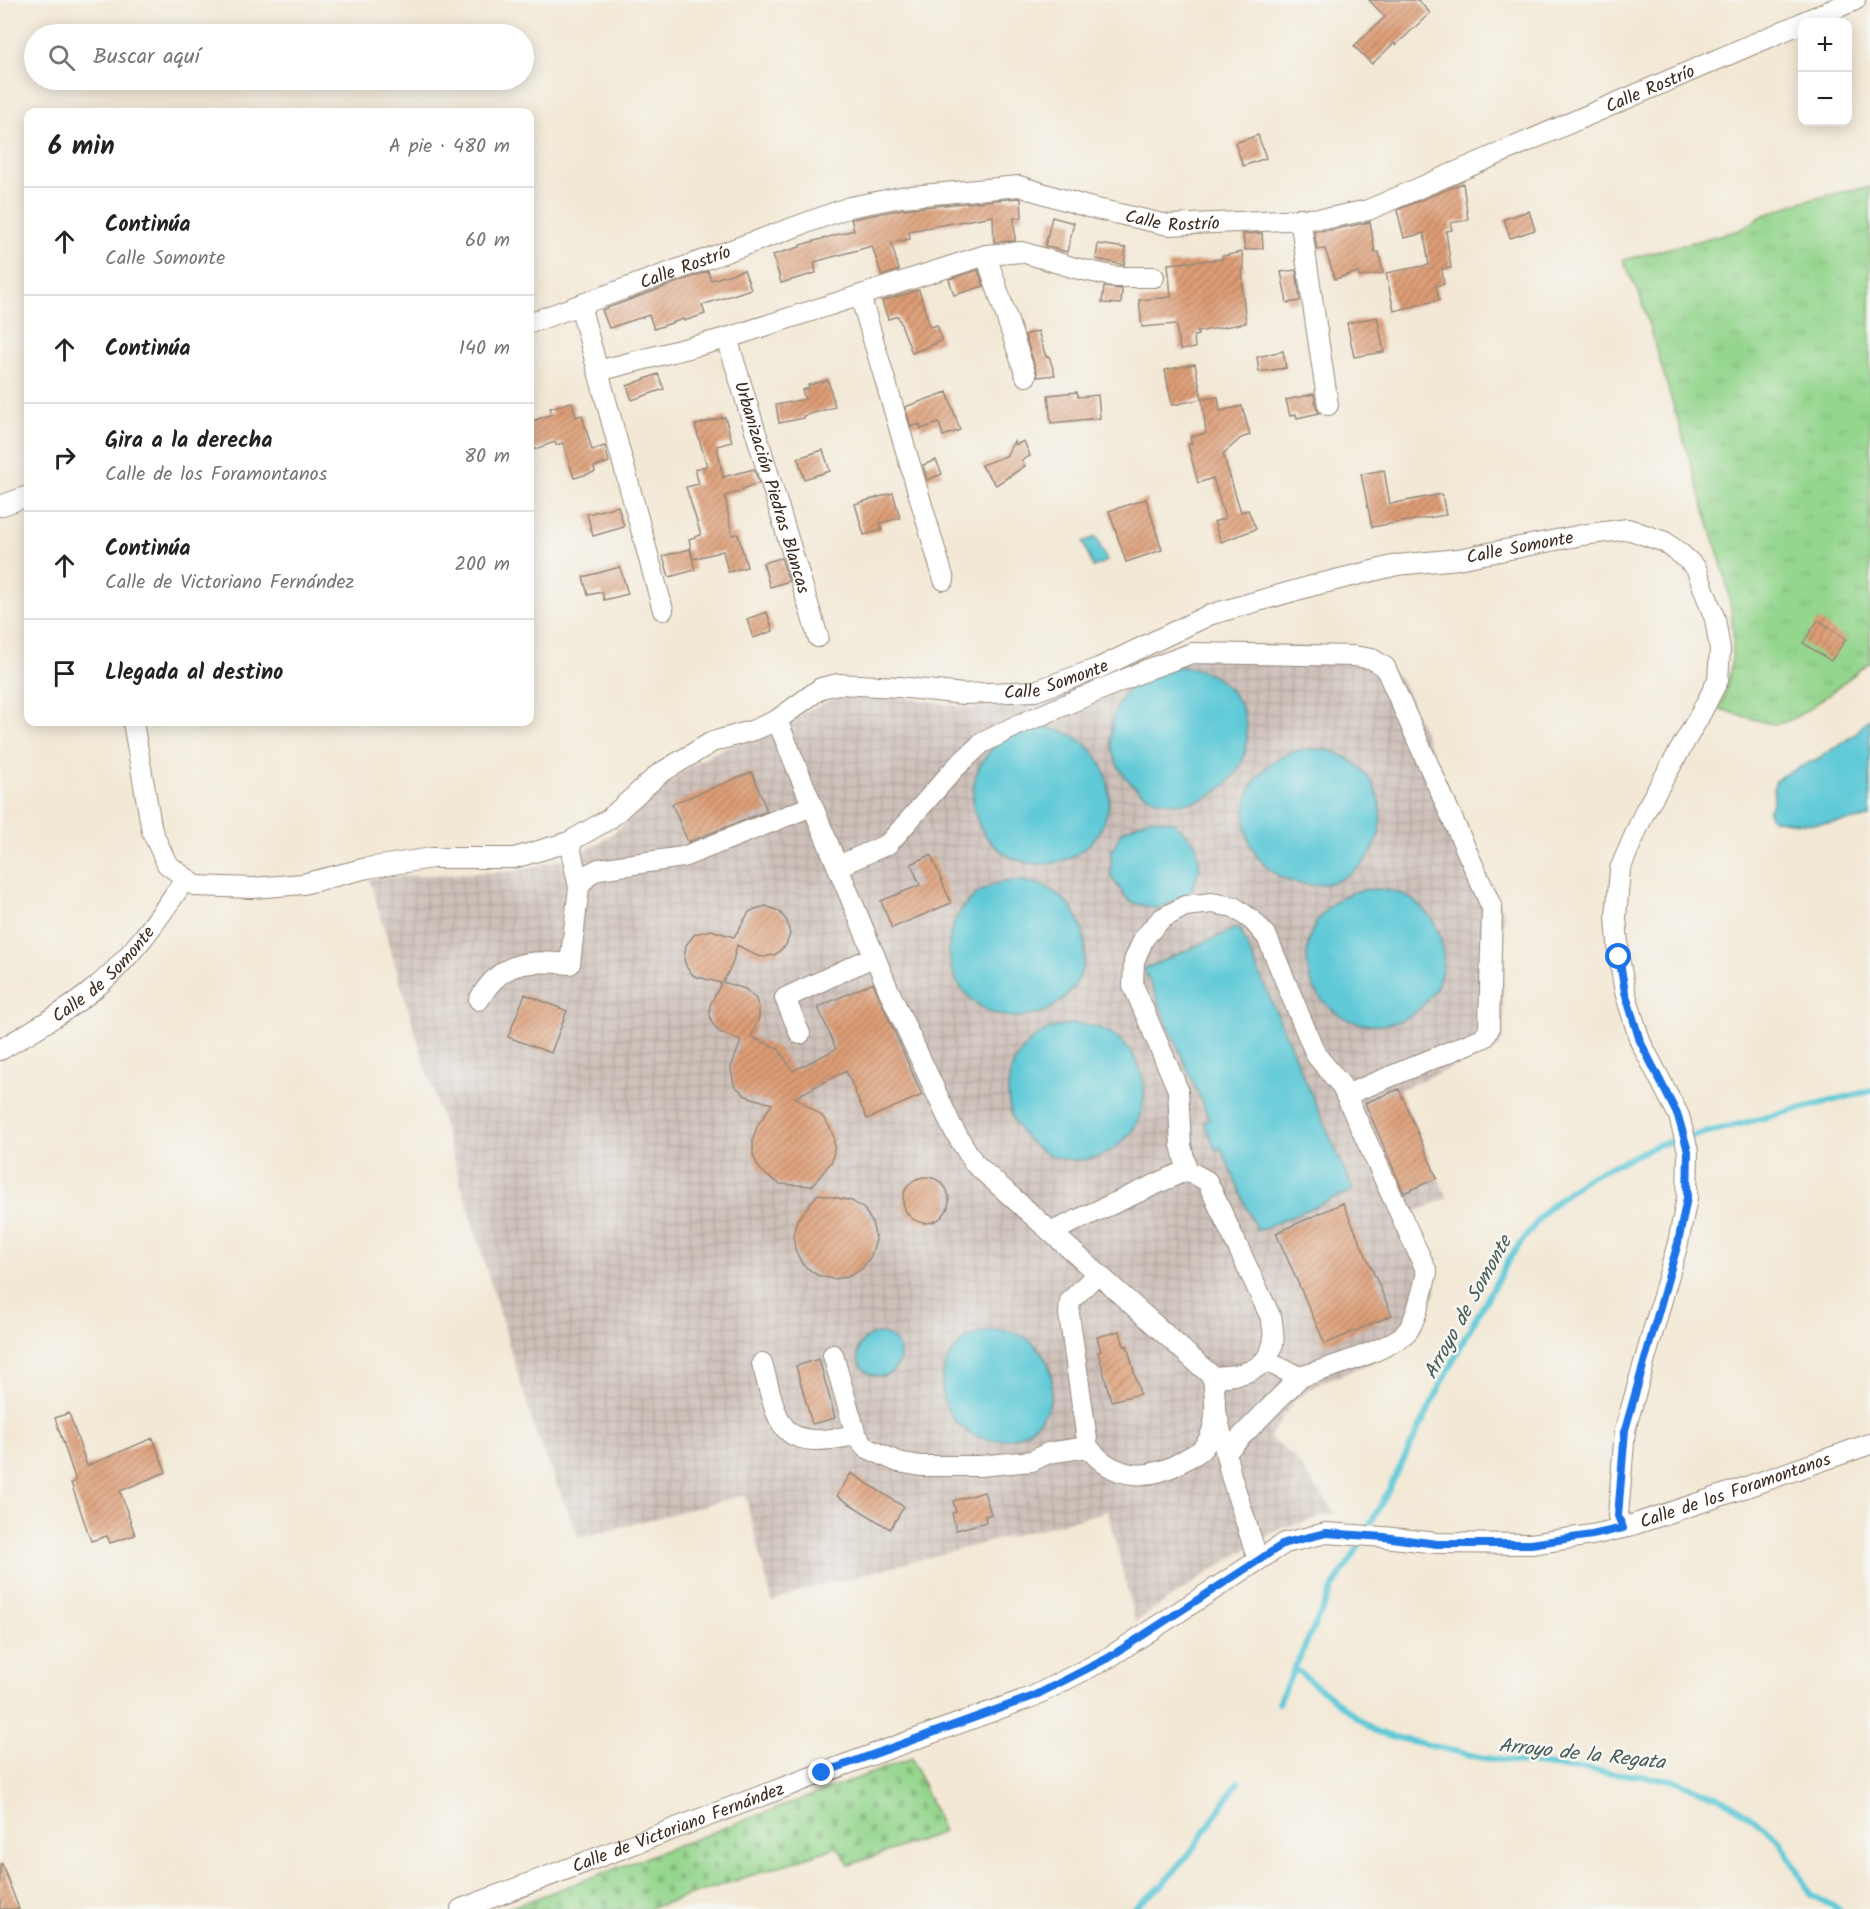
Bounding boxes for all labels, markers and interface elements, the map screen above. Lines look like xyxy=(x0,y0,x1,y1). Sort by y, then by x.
map controls xyxy=(1798,18,1852,126)
button: + xyxy=(1798,18,1852,72)
search box xyxy=(24,24,534,90)
text: Buscar aquí xyxy=(93,40,200,75)
icon: search xyxy=(45,41,78,74)
street label: Calle Rostrío xyxy=(1601,58,1700,122)
button: − xyxy=(1798,72,1852,126)
text: 6 min xyxy=(48,126,115,168)
text: A pie · 480 m xyxy=(389,131,510,163)
street label: Calle Rostrío xyxy=(1122,203,1220,241)
text: Continúa xyxy=(105,208,190,243)
icon: ahead xyxy=(48,225,81,258)
text: 60 m xyxy=(465,225,510,257)
street label: Calle Rostrío xyxy=(636,238,735,298)
text: Calle Somonte xyxy=(105,243,225,275)
text: Continúa xyxy=(105,332,190,367)
icon: ahead xyxy=(48,333,81,366)
text: 140 m xyxy=(459,333,510,365)
street label: Urbanización Piedras Blancas xyxy=(725,378,817,598)
text: Gira a la derecha xyxy=(105,424,272,459)
icon: right xyxy=(48,441,81,474)
text: 80 m xyxy=(464,441,510,473)
text: Calle de los Foramontanos xyxy=(105,459,327,491)
street label: Calle Somonte xyxy=(1464,524,1576,573)
text: Continúa xyxy=(105,532,190,567)
icon: ahead xyxy=(48,549,81,582)
text: 200 m xyxy=(454,549,510,581)
text: Calle de Victoriano Fernández xyxy=(105,567,354,599)
street label: Calle Somonte xyxy=(1003,652,1114,708)
text: Llegada al destino xyxy=(105,656,283,691)
icon: arrive xyxy=(48,657,81,690)
street label: Calle de Somonte xyxy=(47,920,163,1031)
route start xyxy=(1605,943,1631,969)
water label: Arroyo de Somonte xyxy=(1416,1229,1522,1386)
street label: Calle de los Foramontanos xyxy=(1636,1446,1835,1537)
water label: Arroyo de la Regata xyxy=(1497,1730,1668,1780)
route end xyxy=(808,1759,834,1785)
street label: Calle de Victoriano Fernández xyxy=(568,1775,789,1882)

